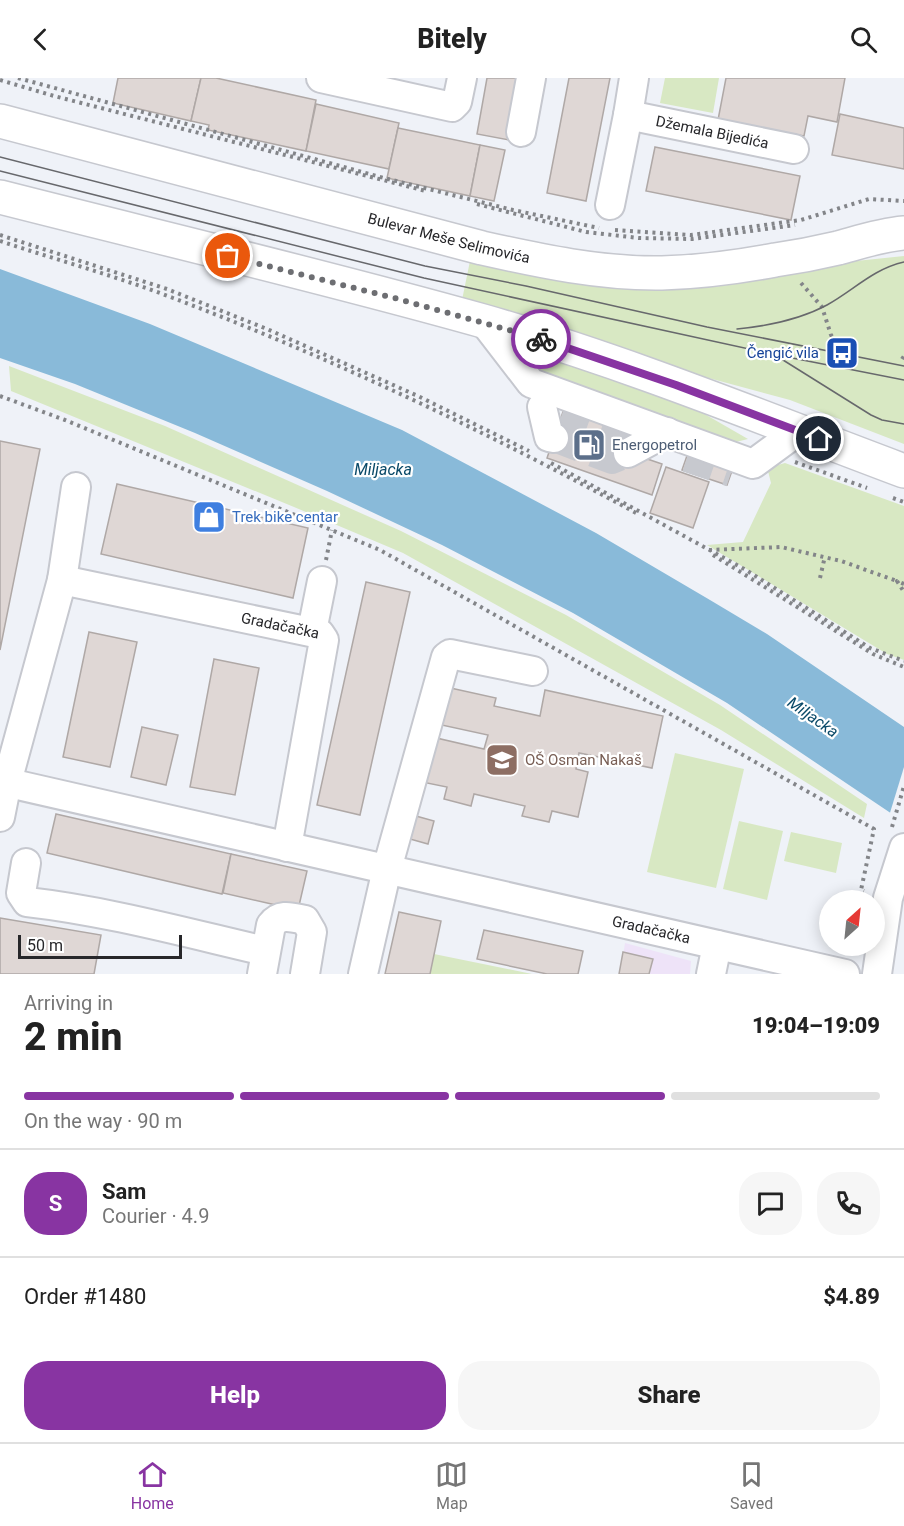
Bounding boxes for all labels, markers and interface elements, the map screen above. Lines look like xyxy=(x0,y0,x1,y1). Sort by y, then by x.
icon: back xyxy=(24,23,57,56)
text: Bitely xyxy=(417,23,487,55)
icon: search xyxy=(847,23,880,56)
street label: Džemala Bijedića xyxy=(654,112,770,153)
street label: Bulevar Meše Selimovića xyxy=(366,209,532,267)
pin xyxy=(202,230,253,281)
icon: bag xyxy=(211,239,244,272)
courier xyxy=(511,309,571,369)
icon: bike xyxy=(525,323,558,356)
bus stop icon: Čengić vila xyxy=(824,335,860,371)
place label: Čengić vila xyxy=(747,344,819,362)
pin xyxy=(793,413,844,464)
icon: home xyxy=(802,422,835,455)
fuel station icon: Energopetrol xyxy=(571,427,607,463)
place label: Energopetrol xyxy=(612,436,697,454)
water label: Miljacka xyxy=(354,460,412,479)
shop icon: Trek bike centar xyxy=(191,499,227,535)
place label: Trek bike centar xyxy=(232,508,338,526)
street label: Gradačačka xyxy=(239,609,321,643)
water label: Miljacka xyxy=(784,693,842,741)
school or university icon: OŠ Osman Nakaš xyxy=(484,742,520,778)
place label: OŠ Osman Nakaš xyxy=(525,751,642,769)
north arrow xyxy=(819,890,885,956)
map controls xyxy=(819,890,885,956)
street label: Gradačačka xyxy=(610,912,692,947)
scale bar xyxy=(18,932,182,960)
text: 50 m xyxy=(27,936,63,955)
text: Arriving in xyxy=(24,991,113,1015)
text: 19:04–19:09 xyxy=(752,1013,880,1038)
text: 2 min xyxy=(24,1014,122,1060)
text: On the way · 90 m xyxy=(24,1109,182,1133)
button: chat xyxy=(739,1172,802,1235)
button: phone xyxy=(817,1172,880,1235)
text: Sam xyxy=(102,1179,146,1204)
text: S xyxy=(49,1191,62,1216)
text: Courier · 4.9 xyxy=(102,1204,209,1228)
text: Order #1480 xyxy=(24,1284,146,1309)
text: $4.89 xyxy=(823,1284,880,1309)
button: Help xyxy=(24,1361,446,1430)
button: Share xyxy=(458,1361,880,1430)
tab: Home xyxy=(131,1458,174,1513)
tab: Map xyxy=(435,1458,468,1513)
tab: Saved xyxy=(730,1458,773,1513)

